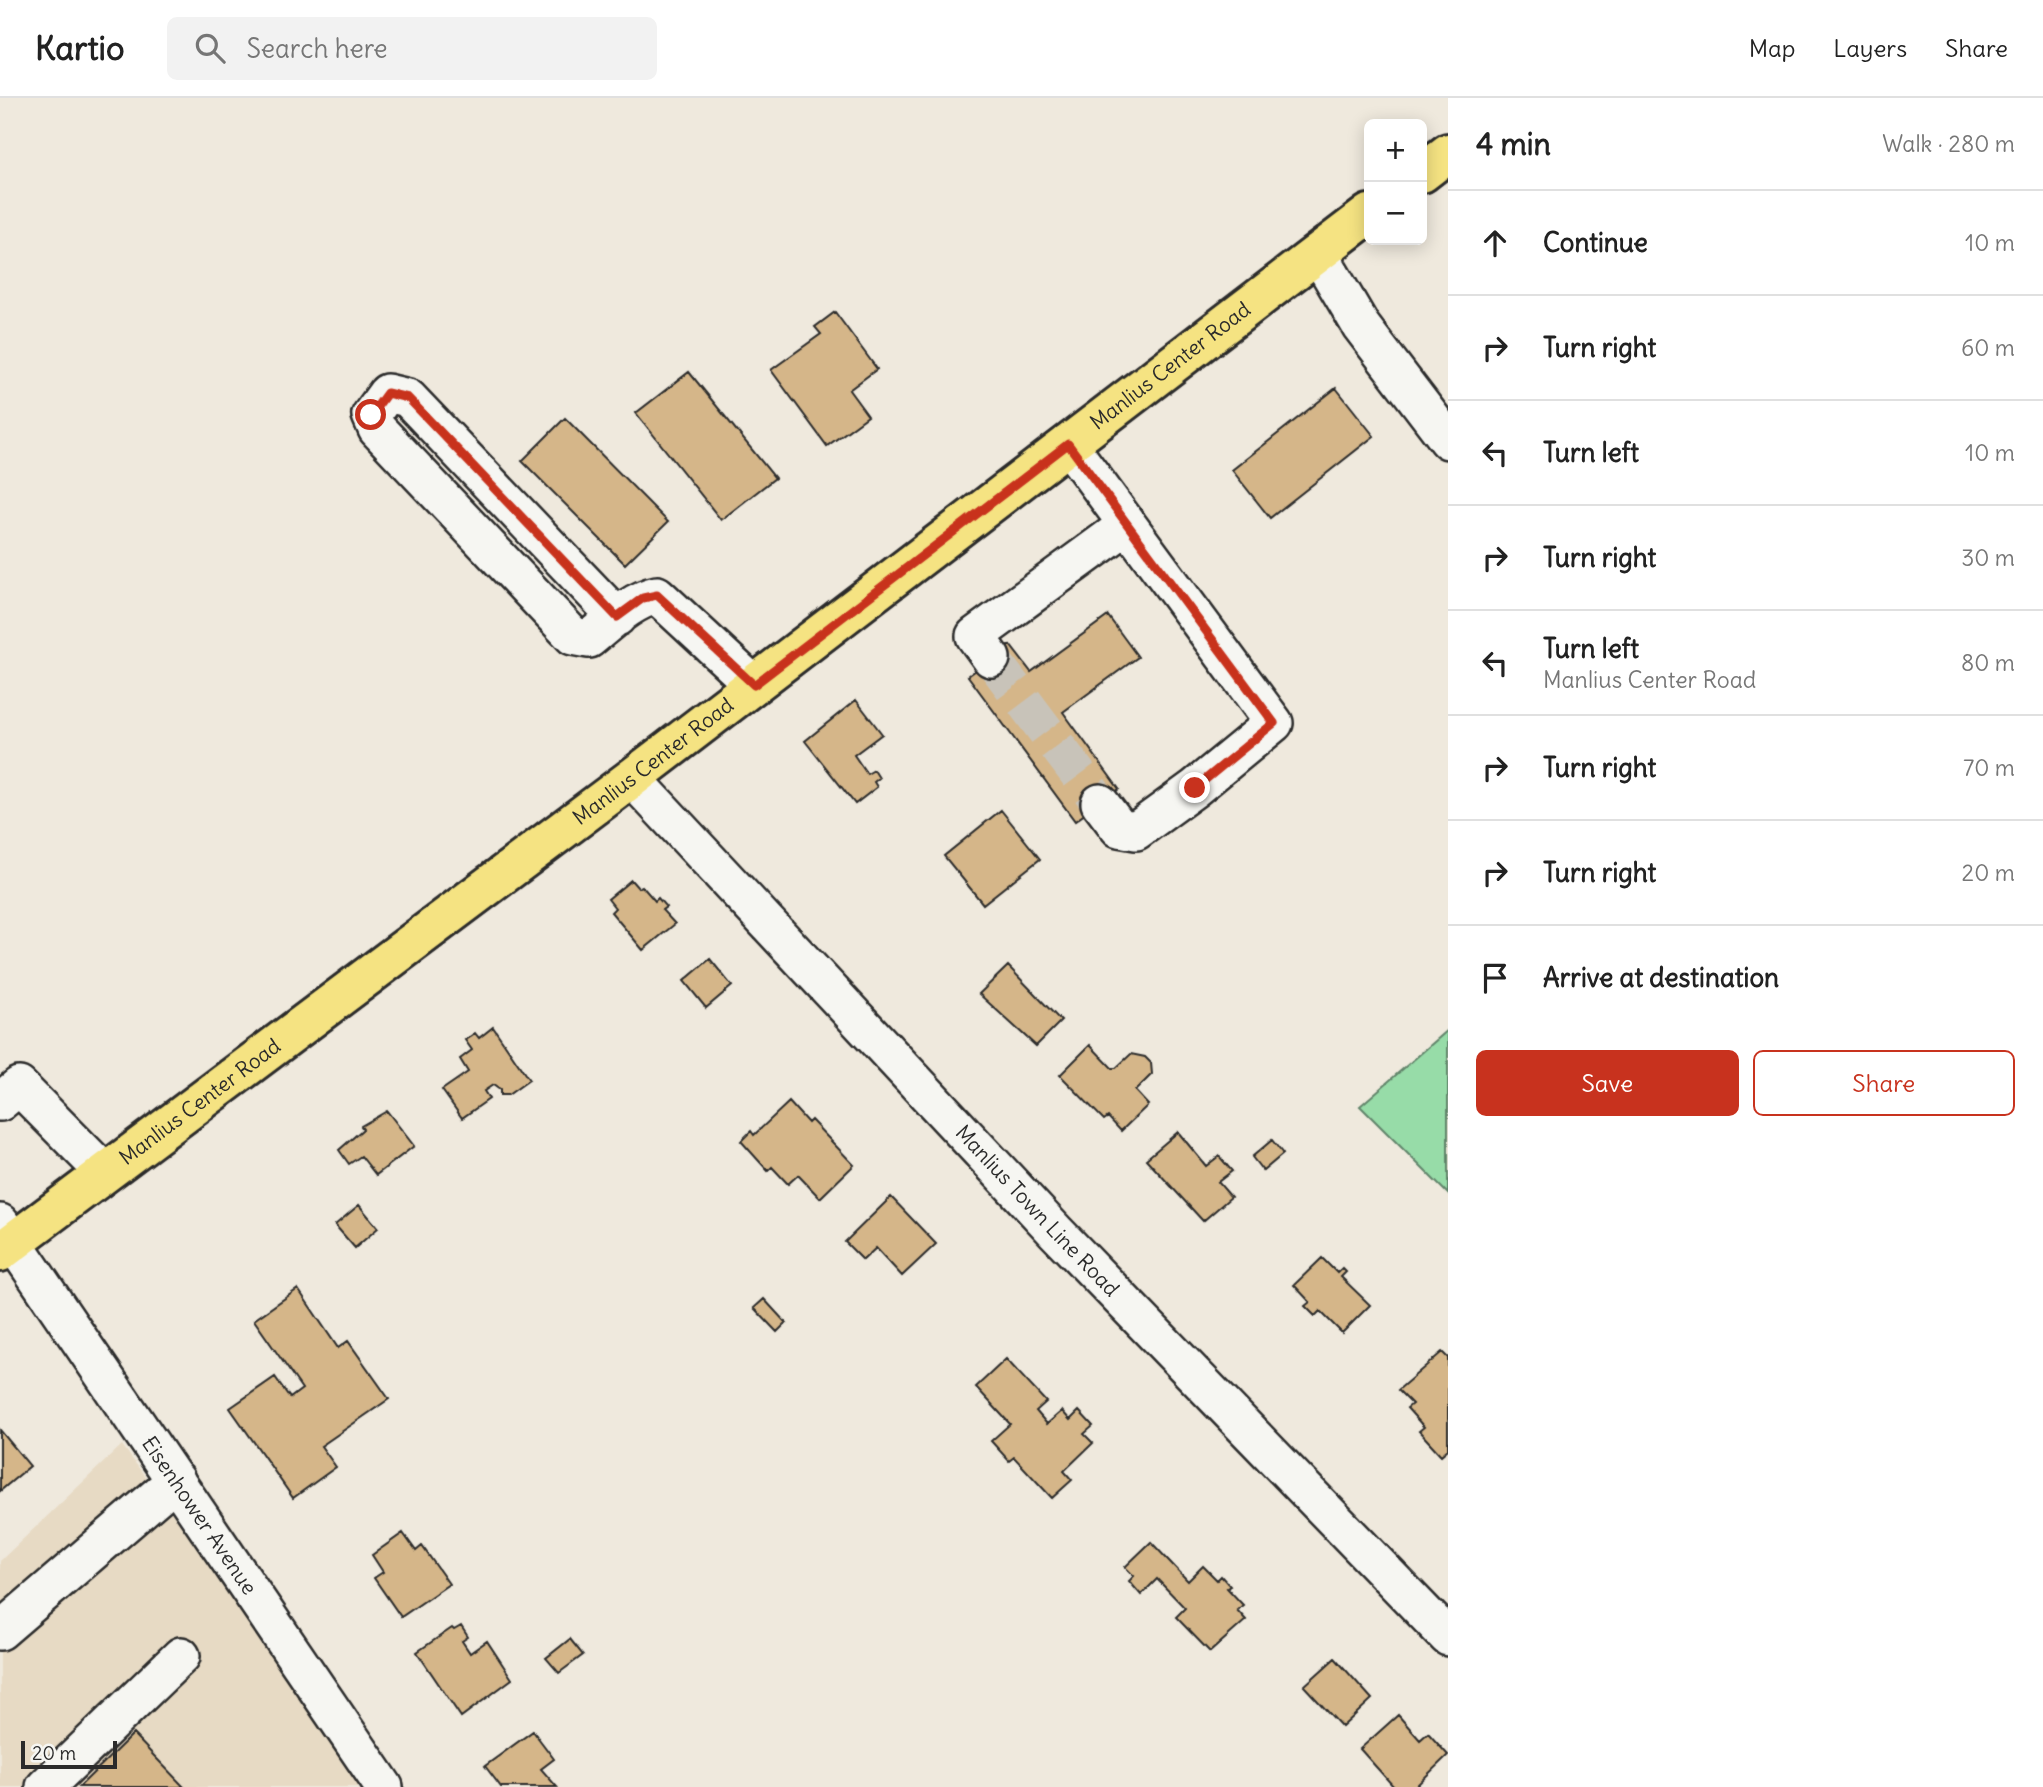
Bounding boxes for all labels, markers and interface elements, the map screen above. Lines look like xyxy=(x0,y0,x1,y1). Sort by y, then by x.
search box xyxy=(167,17,657,80)
text: Kartio xyxy=(35,27,125,69)
icon: search xyxy=(191,29,229,67)
text: Search here xyxy=(247,32,388,65)
text: Map xyxy=(1749,33,1795,63)
text: Layers xyxy=(1833,33,1907,63)
text: Share xyxy=(1945,33,2008,63)
map controls xyxy=(1364,119,1427,245)
button: + xyxy=(1364,119,1427,182)
text: 4 min xyxy=(1476,125,1551,163)
text: Walk · 280 m xyxy=(1882,129,2015,158)
button: − xyxy=(1364,182,1427,245)
icon: ahead xyxy=(1476,224,1514,262)
text: Continue xyxy=(1543,226,1648,259)
text: 10 m xyxy=(1965,228,2015,257)
street label: Manlius Center Road xyxy=(1084,296,1256,436)
icon: right xyxy=(1476,329,1514,367)
text: Turn right xyxy=(1543,331,1656,364)
text: 60 m xyxy=(1961,333,2015,362)
route start xyxy=(355,399,386,430)
icon: left xyxy=(1476,434,1514,472)
text: Turn left xyxy=(1543,436,1639,469)
text: 10 m xyxy=(1965,438,2015,467)
icon: right xyxy=(1476,539,1514,577)
text: Turn right xyxy=(1543,541,1656,574)
text: 30 m xyxy=(1961,543,2015,572)
text: Turn left xyxy=(1543,632,1639,665)
icon: left xyxy=(1476,644,1514,682)
text: 80 m xyxy=(1961,648,2015,677)
text: Manlius Center Road xyxy=(1543,665,1756,694)
street label: Manlius Center Road xyxy=(567,691,739,831)
icon: right xyxy=(1476,749,1514,787)
text: Turn right xyxy=(1543,751,1656,784)
text: 70 m xyxy=(1963,753,2015,782)
route end xyxy=(1179,772,1210,803)
icon: right xyxy=(1476,854,1514,892)
text: Turn right xyxy=(1543,856,1656,889)
text: 20 m xyxy=(1962,858,2015,887)
icon: arrive xyxy=(1476,959,1514,997)
text: Arrive at destination xyxy=(1543,961,1779,994)
street label: Manlius Center Road xyxy=(114,1032,286,1171)
button: Save xyxy=(1476,1050,1739,1116)
button: Share xyxy=(1753,1050,2015,1116)
street label: Manlius Town Line Road xyxy=(950,1119,1125,1302)
street label: Eisenhower Avenue xyxy=(136,1431,263,1600)
scale bar xyxy=(21,1738,117,1770)
text: 20 m xyxy=(32,1741,76,1765)

